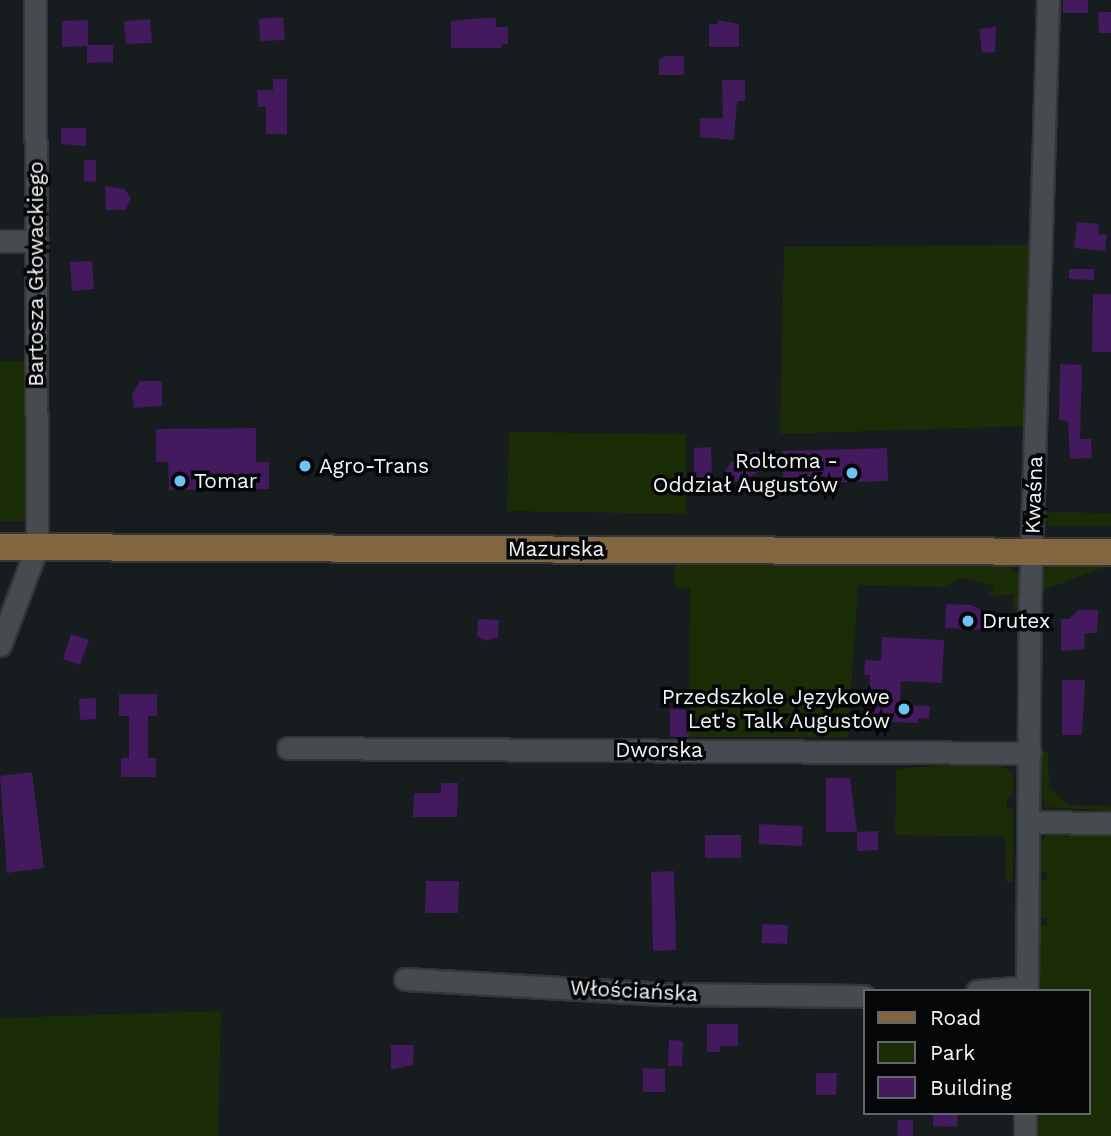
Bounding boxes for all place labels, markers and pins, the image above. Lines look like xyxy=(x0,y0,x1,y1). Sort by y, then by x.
place label: Roltoma - Oddział Augustów xyxy=(652,448,838,498)
place label: Agro-Trans xyxy=(319,453,429,479)
marker: Agro-Trans xyxy=(297,458,313,474)
marker: Roltoma - Oddział Augustów xyxy=(844,465,860,481)
place label: Tomar xyxy=(194,468,257,494)
marker: Tomar xyxy=(172,473,188,489)
place label: Drutex xyxy=(982,608,1050,634)
marker: Drutex xyxy=(960,613,976,629)
place label: Przedszkole Językowe Let's Talk Augustów xyxy=(661,684,890,734)
marker: Przedszkole Językowe Let's Talk Augustów xyxy=(896,701,912,717)

